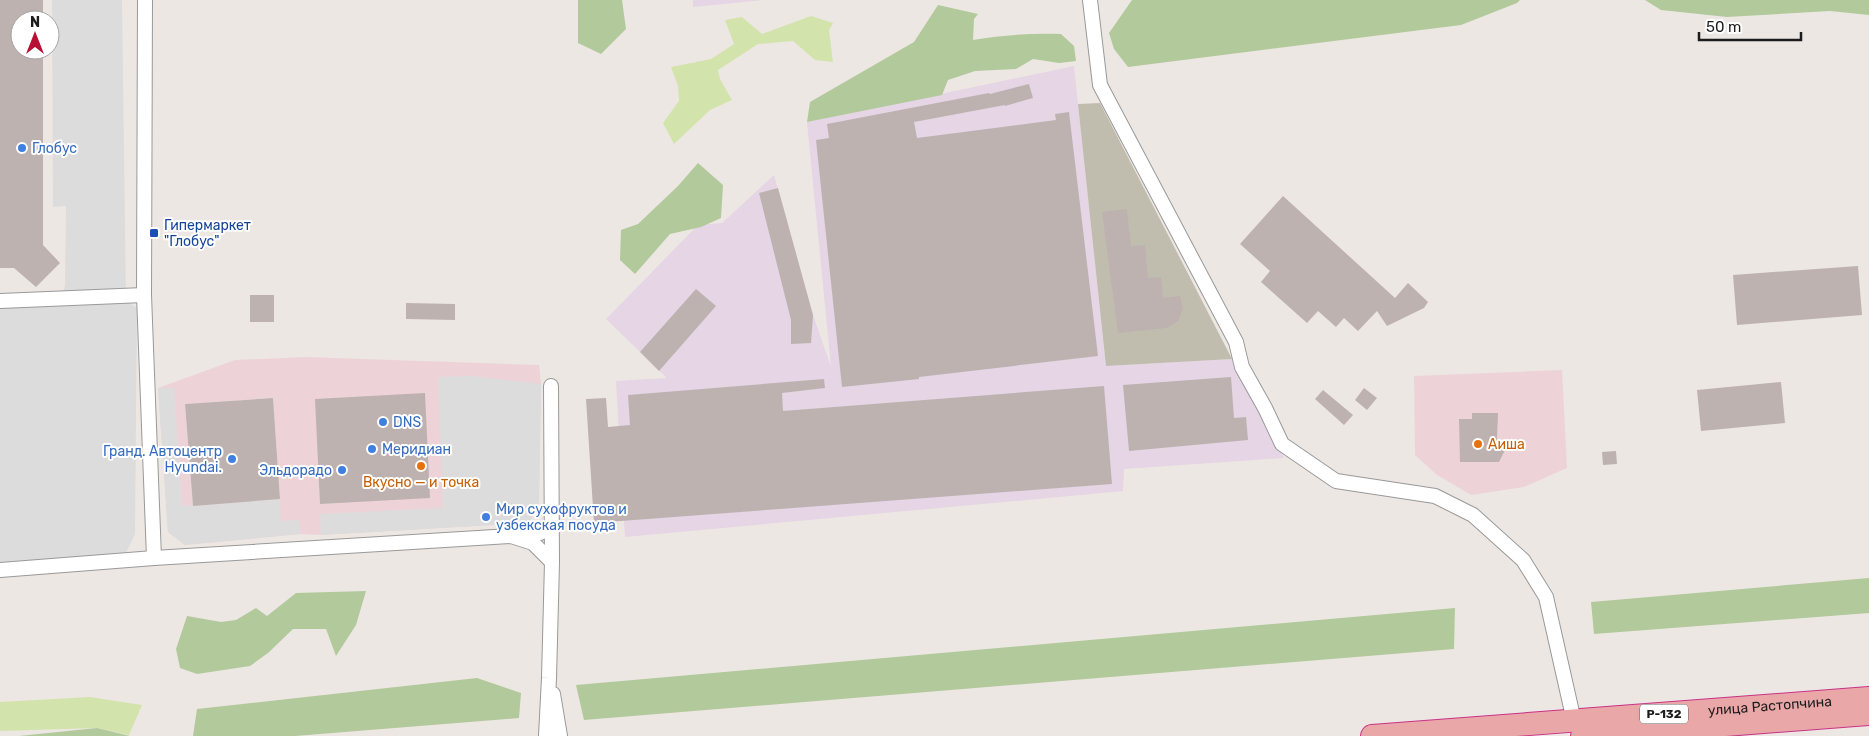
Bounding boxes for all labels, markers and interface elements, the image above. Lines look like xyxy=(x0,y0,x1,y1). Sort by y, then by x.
north arrow xyxy=(10,10,60,60)
scale bar xyxy=(1699,10,1802,42)
text: N xyxy=(30,14,40,31)
text: 50 m xyxy=(1706,18,1741,36)
place label: Глобус xyxy=(32,140,77,157)
marker: Глобус xyxy=(16,142,28,154)
place label: Гипермаркет "Глобус" xyxy=(164,217,251,250)
marker: Гипермаркет "Глобус" xyxy=(148,227,160,239)
place label: DNS xyxy=(393,414,421,431)
marker: DNS xyxy=(377,416,389,428)
place label: Аиша xyxy=(1488,436,1525,453)
marker: Аиша xyxy=(1472,438,1484,450)
place label: Меридиан xyxy=(382,441,451,458)
place label: Гранд. Автоцентр Hyundai. xyxy=(103,443,222,476)
marker: Меридиан xyxy=(366,443,378,455)
marker: Гранд. Автоцентр Hyundai. xyxy=(226,453,238,465)
marker: Вкусно — и точка xyxy=(415,460,427,472)
place label: Эльдорадо xyxy=(259,462,332,479)
marker: Эльдорадо xyxy=(336,464,348,476)
place label: Вкусно — и точка xyxy=(363,474,479,491)
place label: Мир сухофруктов и узбекская посуда xyxy=(496,501,627,534)
marker: Мир сухофруктов и узбекская посуда xyxy=(480,511,492,523)
street label: улица Растопчина xyxy=(1707,692,1832,719)
road number: Р-132 xyxy=(1640,704,1688,724)

